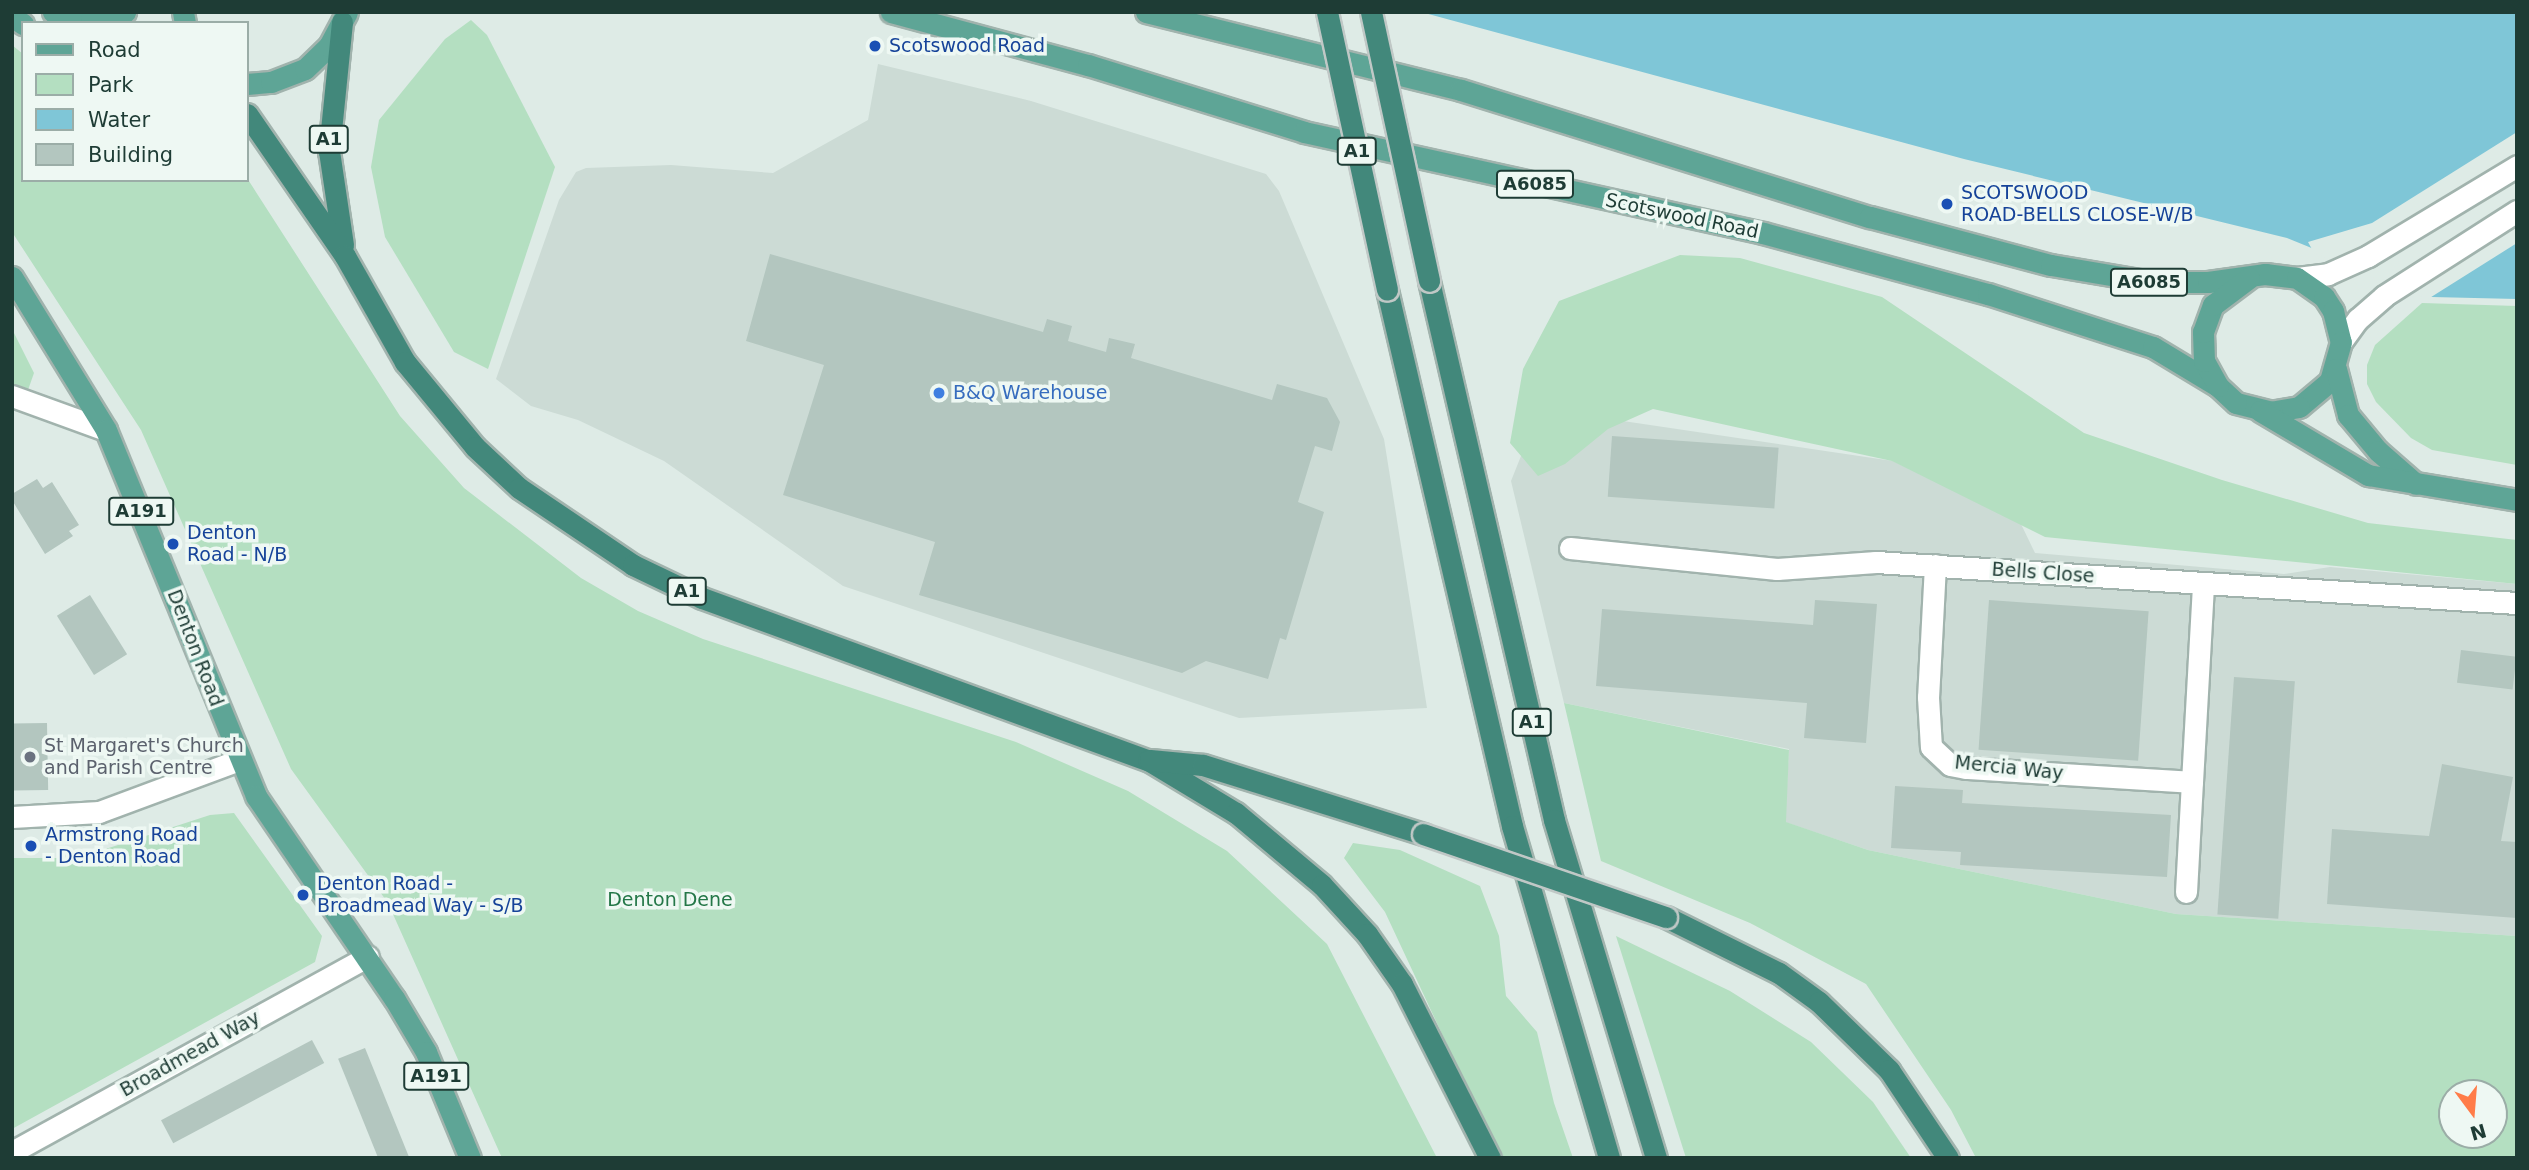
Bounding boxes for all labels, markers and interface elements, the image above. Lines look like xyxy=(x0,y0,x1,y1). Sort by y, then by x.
legend xyxy=(21,21,248,182)
place label: Scotswood Road xyxy=(889,35,1045,57)
text: Road xyxy=(88,38,141,62)
marker: Scotswood Road xyxy=(867,38,883,54)
text: Park xyxy=(88,73,133,97)
text: Water xyxy=(88,108,150,132)
road number: A1 xyxy=(308,124,350,154)
road number: A1 xyxy=(1336,136,1378,166)
text: Building xyxy=(88,143,173,167)
road number: A6085 xyxy=(1495,169,1575,198)
place label: SCOTSWOOD ROAD-BELLS CLOSE-W/B xyxy=(1961,182,2193,226)
street label: Scotswood Road xyxy=(1603,189,1761,243)
marker: SCOTSWOOD ROAD-BELLS CLOSE-W/B xyxy=(1939,196,1955,212)
road number: A6085 xyxy=(2109,268,2189,296)
place label: B&Q Warehouse xyxy=(953,382,1107,404)
marker: B&Q Warehouse xyxy=(931,385,947,401)
road number: A191 xyxy=(108,496,174,526)
place label: Denton Road - N/B xyxy=(187,522,287,566)
marker: Denton Road - N/B xyxy=(165,536,181,552)
street label: Bells Close xyxy=(1991,558,2095,588)
road number: A1 xyxy=(666,576,708,606)
street label: Denton Road xyxy=(162,586,228,710)
road number: A1 xyxy=(1511,708,1553,736)
place label: St Margaret's Church and Parish Centre xyxy=(44,735,244,779)
marker: St Margaret's Church and Parish Centre xyxy=(22,749,38,765)
street label: Mercia Way xyxy=(1953,751,2065,785)
place label: Armstrong Road - Denton Road xyxy=(45,824,198,868)
marker: Armstrong Road - Denton Road xyxy=(23,838,39,854)
place label: Denton Road - Broadmead Way - S/B xyxy=(317,873,524,917)
marker: Denton Road - Broadmead Way - S/B xyxy=(295,887,311,903)
park label: Denton Dene xyxy=(607,889,733,911)
street label: Broadmead Way xyxy=(116,1006,264,1102)
road number: A191 xyxy=(403,1062,469,1091)
north arrow xyxy=(2438,1079,2508,1149)
text: N xyxy=(2468,1119,2489,1145)

